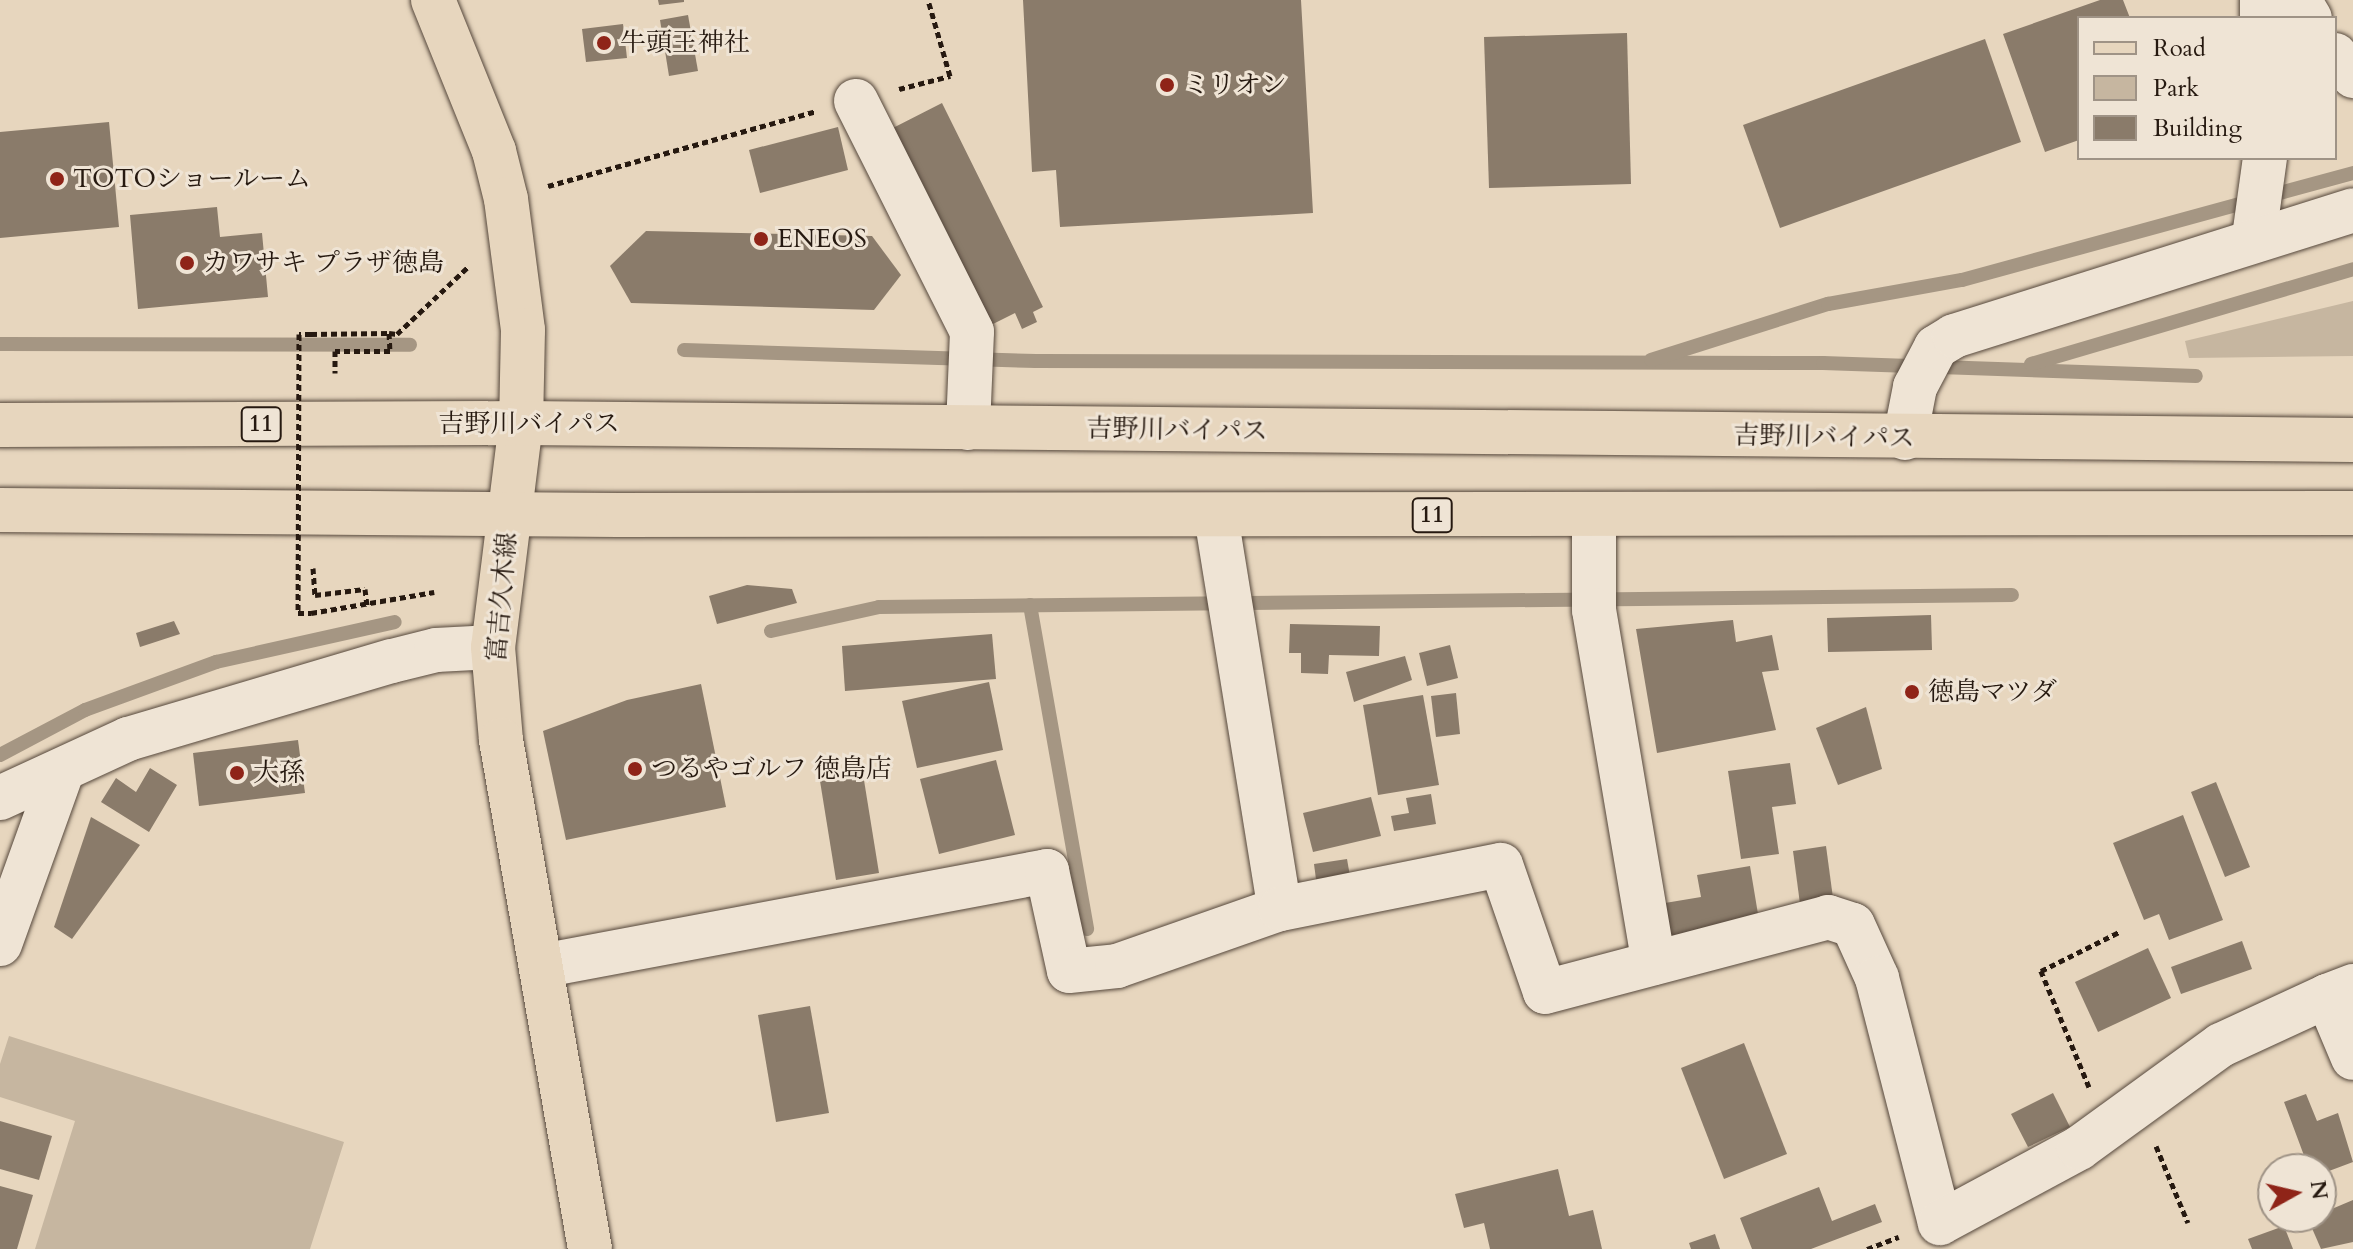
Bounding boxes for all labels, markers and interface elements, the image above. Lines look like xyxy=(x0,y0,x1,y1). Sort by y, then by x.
legend xyxy=(2077,16,2337,160)
place label: 牛頭王神社 xyxy=(620,27,750,59)
text: Road xyxy=(2153,32,2206,65)
marker: 牛頭王神社 xyxy=(595,34,613,52)
place label: ミリオン xyxy=(1183,69,1287,101)
text: Park xyxy=(2153,72,2199,105)
marker: ミリオン xyxy=(1158,76,1176,94)
text: Building xyxy=(2153,112,2242,145)
place label: TOTOショールーム xyxy=(73,163,312,195)
marker: TOTOショールーム xyxy=(48,170,66,188)
place label: ENEOS xyxy=(777,223,867,255)
marker: ENEOS xyxy=(752,230,770,248)
place label: カワサキ プラザ徳島 xyxy=(203,247,444,279)
marker: カワサキ プラザ徳島 xyxy=(178,254,196,272)
road number: 11 xyxy=(239,404,283,444)
street label: 吉野川バイパス xyxy=(438,408,620,440)
street label: 吉野川バイパス xyxy=(1086,413,1268,447)
street label: 吉野川バイパス xyxy=(1733,420,1915,454)
road number: 11 xyxy=(1410,495,1454,535)
street label: 富吉久木線 xyxy=(481,531,523,663)
place label: 徳島マツダ xyxy=(1928,676,2058,708)
marker: 徳島マツダ xyxy=(1903,683,1921,701)
place label: つるやゴルフ 徳島店 xyxy=(651,753,892,785)
place label: 大孫 xyxy=(253,757,305,789)
marker: つるやゴルフ 徳島店 xyxy=(626,760,644,778)
marker: 大孫 xyxy=(228,764,246,782)
north arrow xyxy=(2257,1153,2337,1233)
text: N xyxy=(2303,1178,2335,1201)

